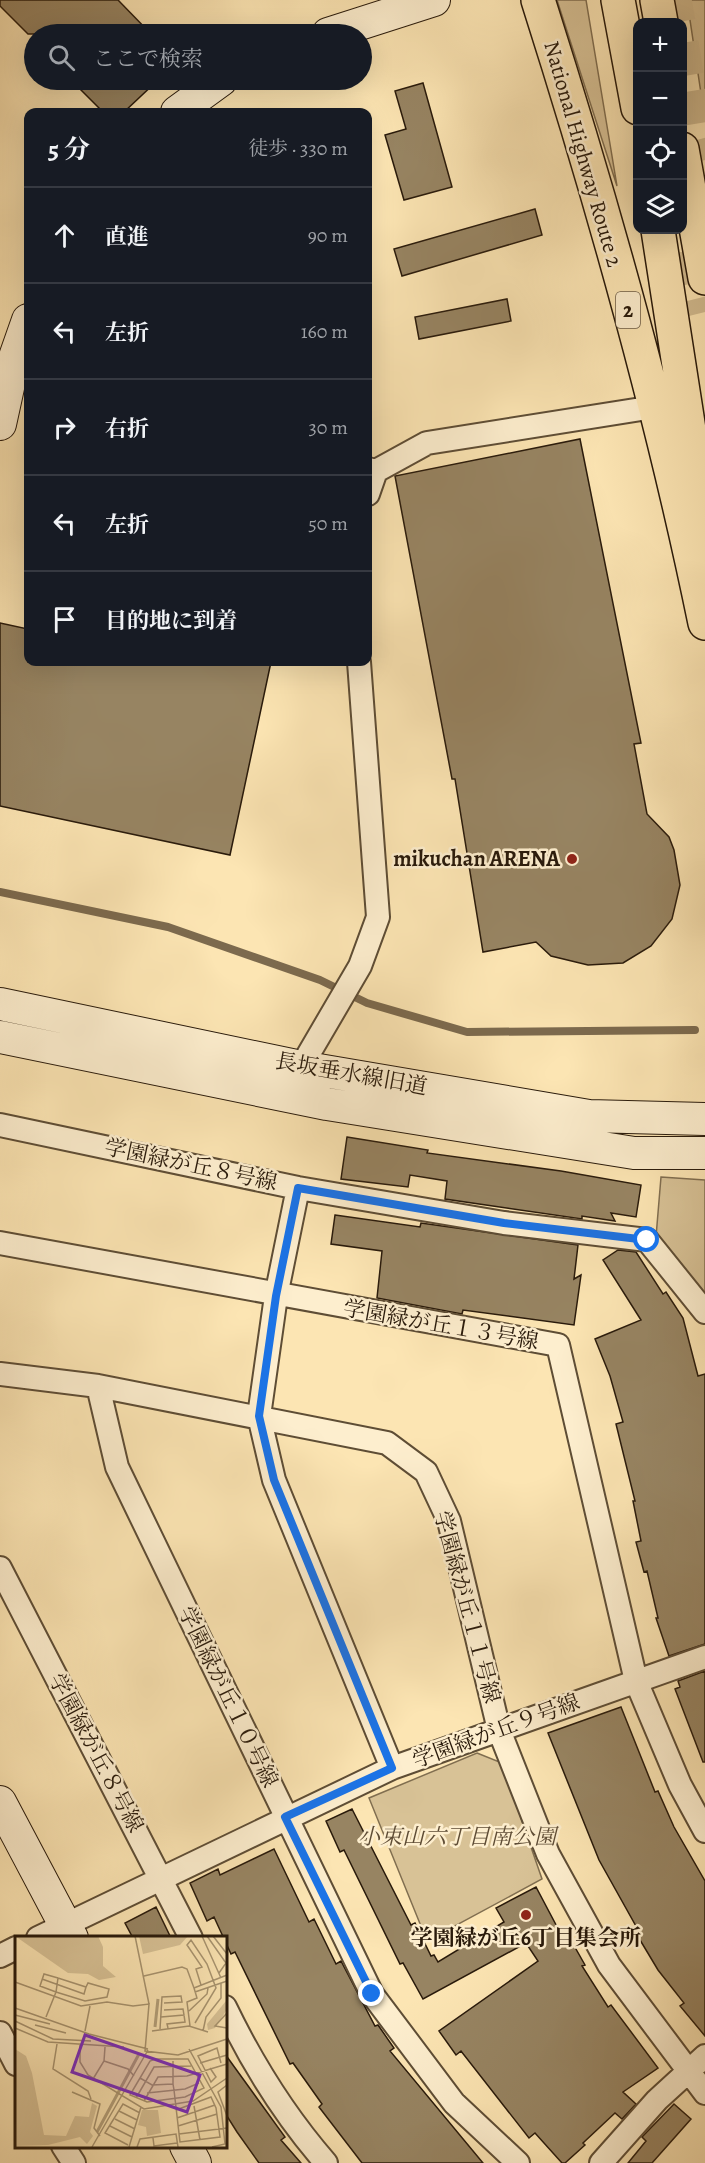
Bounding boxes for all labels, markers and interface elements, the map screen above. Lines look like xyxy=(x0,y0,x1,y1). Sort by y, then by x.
map controls xyxy=(633,18,687,234)
button: + xyxy=(633,18,687,72)
search box xyxy=(24,24,372,90)
street label: National Highway Route 2 xyxy=(536,38,630,270)
icon: search xyxy=(45,41,78,74)
text: ここで検索 xyxy=(93,44,203,74)
button: − xyxy=(633,72,687,126)
button: locate xyxy=(633,126,687,180)
text: 5 分 xyxy=(48,132,90,167)
text: 徒歩 · 330 m xyxy=(248,135,348,162)
button: layers xyxy=(633,180,687,234)
icon: ahead xyxy=(48,219,81,252)
text: 直進 xyxy=(105,222,149,252)
text: 90 m xyxy=(308,222,348,249)
road number: 2 xyxy=(616,292,640,328)
icon: left xyxy=(48,315,81,348)
text: 左折 xyxy=(105,318,149,348)
text: 160 m xyxy=(301,318,348,345)
icon: right xyxy=(48,411,81,444)
text: 右折 xyxy=(105,414,149,444)
text: 30 m xyxy=(308,414,348,441)
icon: left xyxy=(48,507,81,540)
text: 左折 xyxy=(105,510,149,540)
text: 50 m xyxy=(308,510,348,537)
icon: arrive xyxy=(48,603,81,636)
text: 目的地に到着 xyxy=(105,606,237,636)
place label: mikuchan ARENA xyxy=(393,844,560,874)
marker: mikuchan ARENA xyxy=(565,852,579,866)
street label: 長坂垂水線旧道 xyxy=(273,1046,429,1102)
street label: 学園緑が丘８号線 xyxy=(102,1132,280,1198)
route start xyxy=(633,1226,659,1252)
street label: 学園緑が丘１３号線 xyxy=(341,1293,541,1357)
street label: 学園緑が丘１１号線 xyxy=(427,1507,507,1707)
street label: 学園緑が丘１０号線 xyxy=(171,1601,285,1793)
street label: 学園緑が丘８号線 xyxy=(41,1668,151,1838)
street label: 学園緑が丘９号線 xyxy=(408,1687,584,1775)
park label: 小束山六丁目南公園 xyxy=(358,1822,559,1852)
marker: 学園緑が丘6丁目集会所 xyxy=(519,1908,533,1922)
place label: 学園緑が丘6丁目集会所 xyxy=(411,1923,641,1953)
inset map xyxy=(15,1936,226,2148)
route end xyxy=(358,1980,384,2006)

